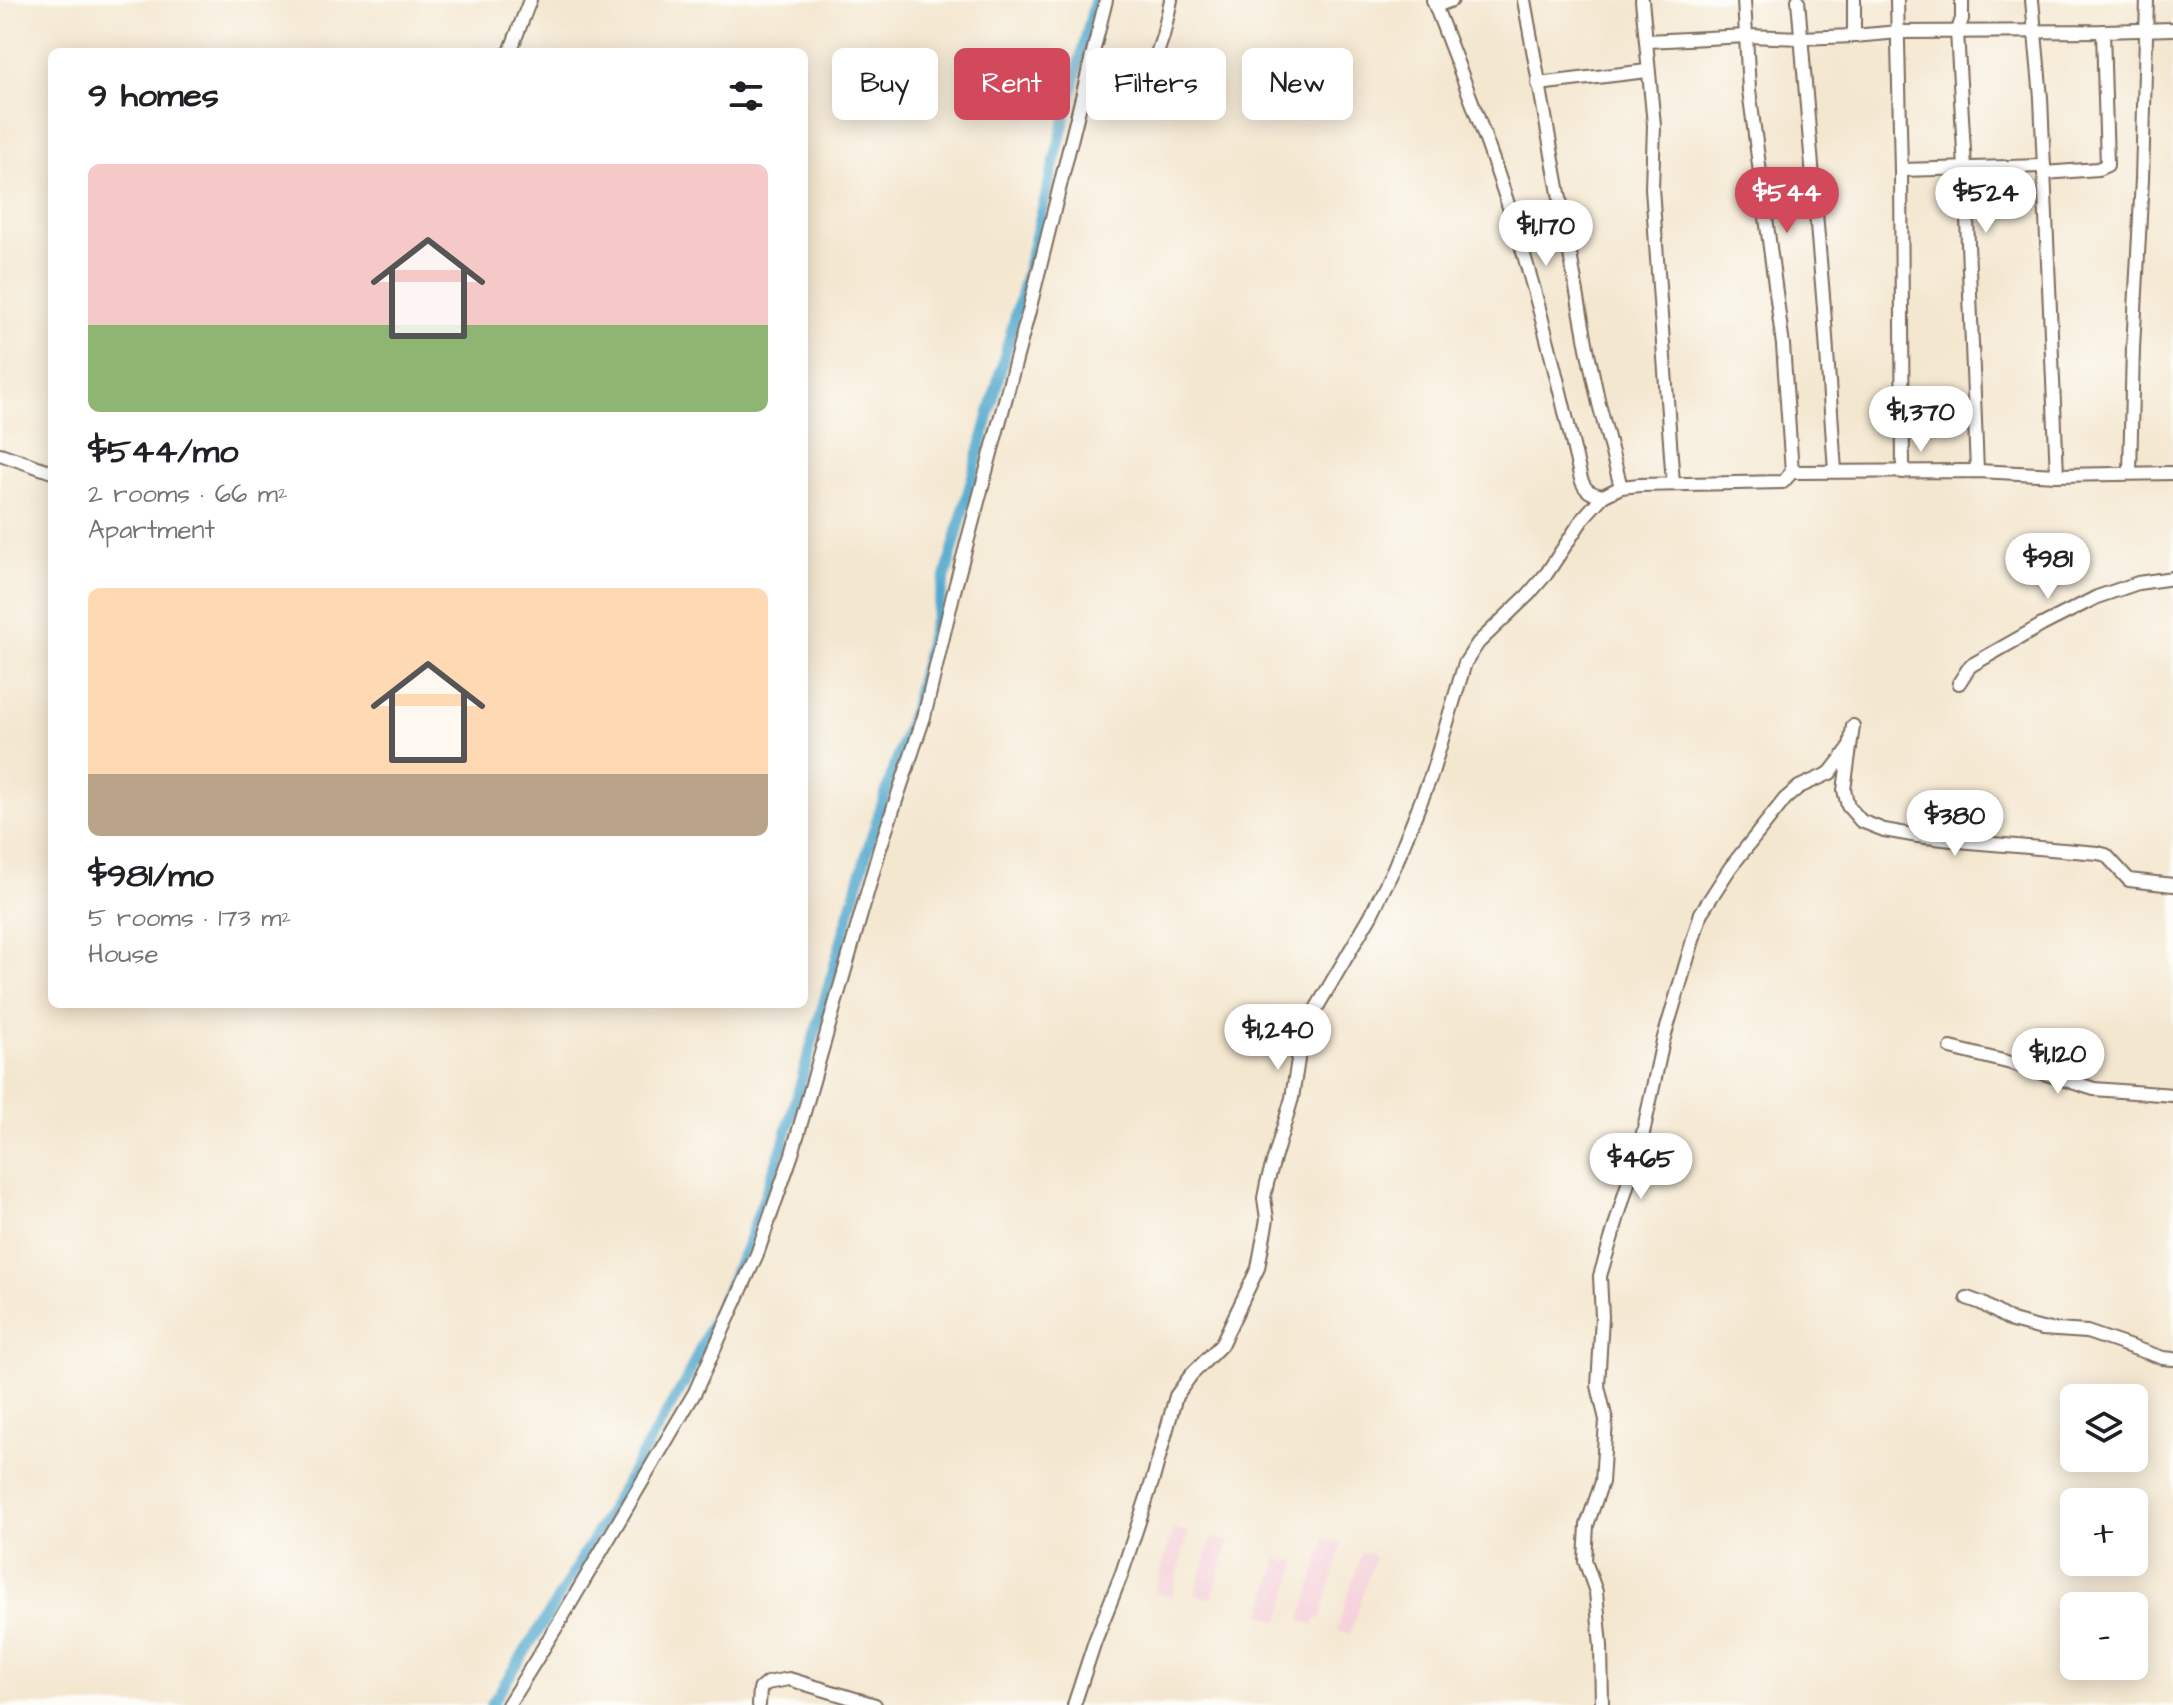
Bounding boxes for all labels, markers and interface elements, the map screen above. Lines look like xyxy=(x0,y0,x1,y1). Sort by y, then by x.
chip: Buy xyxy=(832,48,938,120)
chip: Rent xyxy=(954,48,1070,120)
chip: Filters xyxy=(1086,48,1226,120)
chip: New xyxy=(1242,48,1353,120)
text: 9 homes xyxy=(88,72,219,120)
icon: filters xyxy=(724,74,768,118)
pin: $544 xyxy=(1740,167,1834,235)
pin: $524 xyxy=(1939,167,2033,235)
text: $544 xyxy=(1753,175,1821,211)
text: $524 xyxy=(1953,175,2019,211)
pin: $1,170 xyxy=(1481,200,1611,268)
text: $1,170 xyxy=(1517,208,1575,244)
icon: home xyxy=(356,216,500,360)
pin: $1,370 xyxy=(1856,386,1986,454)
text: $1,370 xyxy=(1887,394,1955,430)
text: $544/mo xyxy=(88,428,238,476)
text: 2 rooms · 66 m² xyxy=(88,476,288,512)
text: Apartment xyxy=(88,512,215,548)
pin: $981 xyxy=(2001,533,2095,601)
text: $981 xyxy=(2023,541,2073,577)
icon: home xyxy=(356,640,500,784)
pin: $380 xyxy=(1908,790,2002,858)
text: $380 xyxy=(1925,798,1985,834)
text: $981/mo xyxy=(88,852,214,900)
text: 5 rooms · 173 m² xyxy=(88,900,291,936)
text: House xyxy=(88,936,159,972)
pin: $1,240 xyxy=(1213,1004,1343,1072)
text: $1,240 xyxy=(1242,1012,1314,1048)
pin: $1,120 xyxy=(1993,1028,2123,1096)
text: $1,120 xyxy=(2029,1036,2087,1072)
pin: $465 xyxy=(1594,1133,1688,1201)
text: $465 xyxy=(1608,1141,1674,1177)
map controls xyxy=(2060,1384,2148,1680)
button: layers xyxy=(2060,1384,2148,1472)
button: + xyxy=(2060,1488,2148,1576)
button: − xyxy=(2060,1592,2148,1680)

